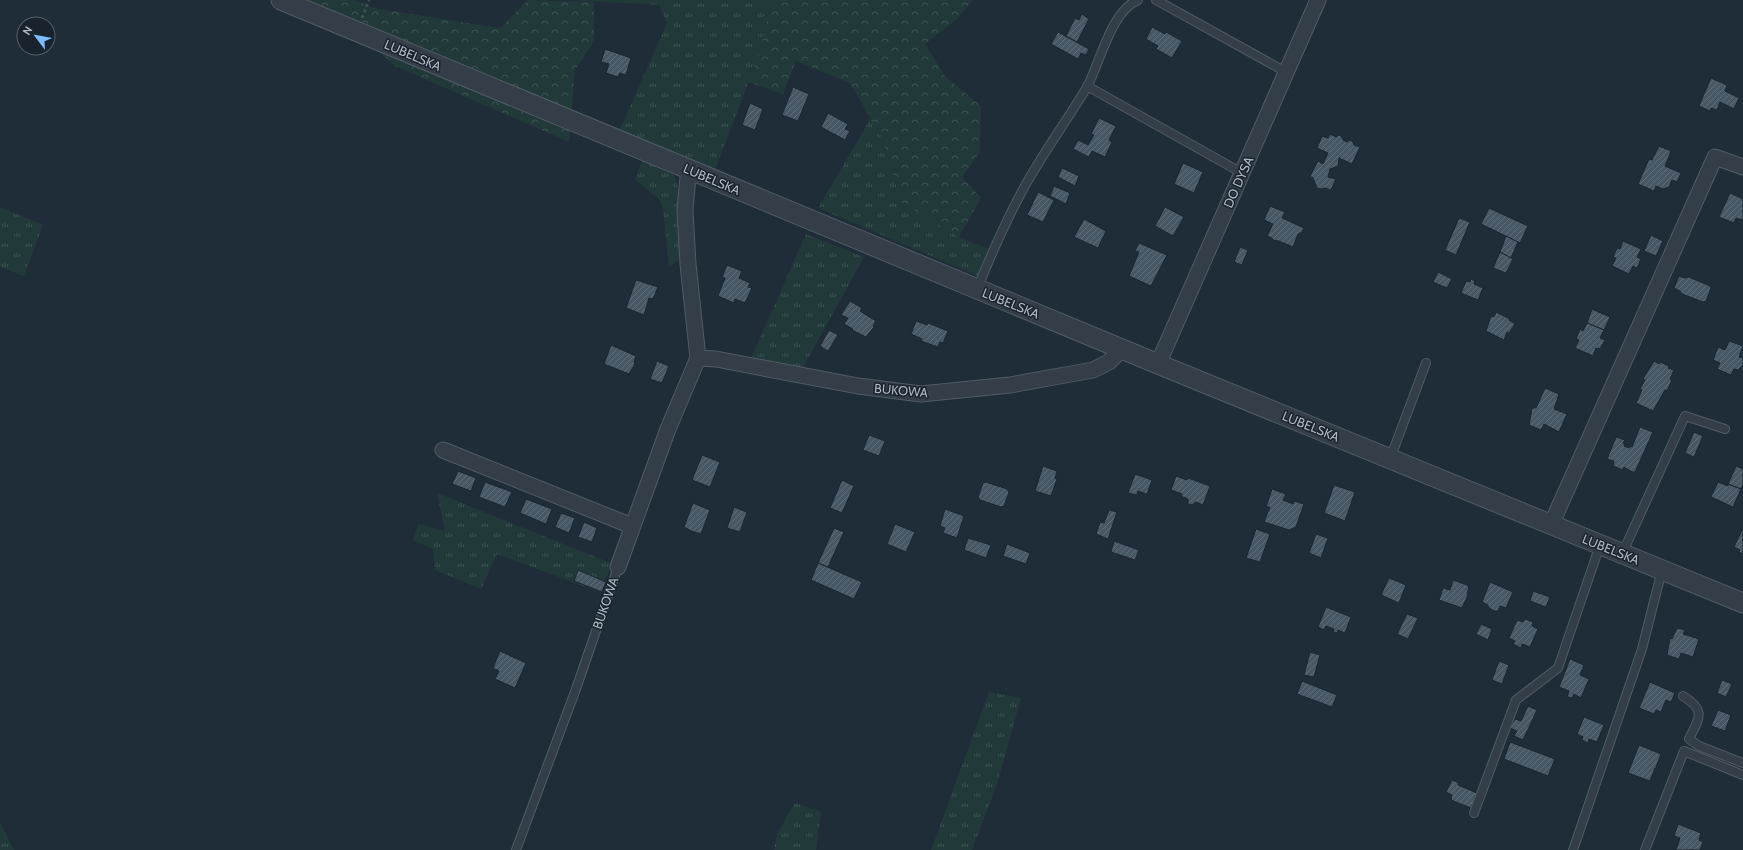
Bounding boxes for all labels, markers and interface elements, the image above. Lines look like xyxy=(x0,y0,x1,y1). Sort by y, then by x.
north arrow xyxy=(16,16,56,56)
text: N xyxy=(20,24,36,38)
street label: LUBELSKA xyxy=(382,36,444,74)
street label: DO DYSA xyxy=(1220,154,1256,210)
street label: LUBELSKA xyxy=(681,160,743,198)
street label: LUBELSKA xyxy=(980,284,1042,322)
street label: BUKOWA xyxy=(873,380,929,400)
street label: LUBELSKA xyxy=(1280,407,1342,445)
street label: LUBELSKA xyxy=(1580,530,1642,568)
street label: BUKOWA xyxy=(589,575,621,631)

